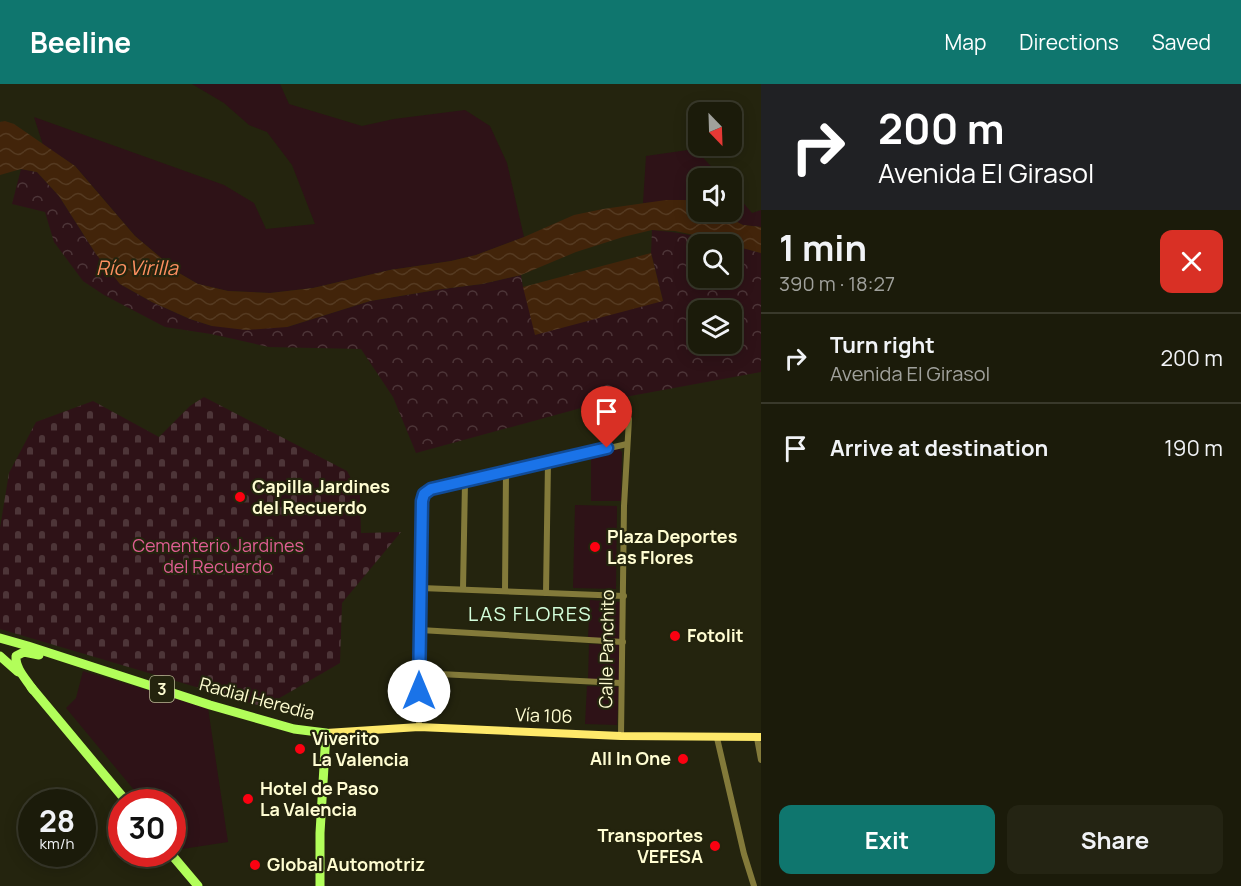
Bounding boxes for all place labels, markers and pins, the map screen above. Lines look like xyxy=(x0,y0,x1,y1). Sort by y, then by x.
pin xyxy=(581,386,632,448)
place label: Capilla Jardines del Recuerdo xyxy=(252,474,390,519)
marker: Capilla Jardines del Recuerdo xyxy=(233,490,247,504)
place label: Plaza Deportes Las Flores xyxy=(607,524,738,569)
marker: Plaza Deportes Las Flores xyxy=(588,540,602,554)
place label: Fotolit xyxy=(687,623,744,647)
marker: Fotolit xyxy=(668,629,682,643)
place label: Viverito La Valencia xyxy=(312,726,409,771)
marker: Viverito La Valencia xyxy=(293,742,307,756)
place label: All In One xyxy=(590,746,671,770)
marker: All In One xyxy=(676,752,690,766)
place label: Hotel de Paso La Valencia xyxy=(260,776,379,821)
marker: Hotel de Paso La Valencia xyxy=(241,792,255,806)
place label: Transportes VEFESA xyxy=(597,823,703,868)
marker: Transportes VEFESA xyxy=(708,839,722,853)
place label: Global Automotriz xyxy=(267,852,425,876)
marker: Global Automotriz xyxy=(248,858,262,872)

